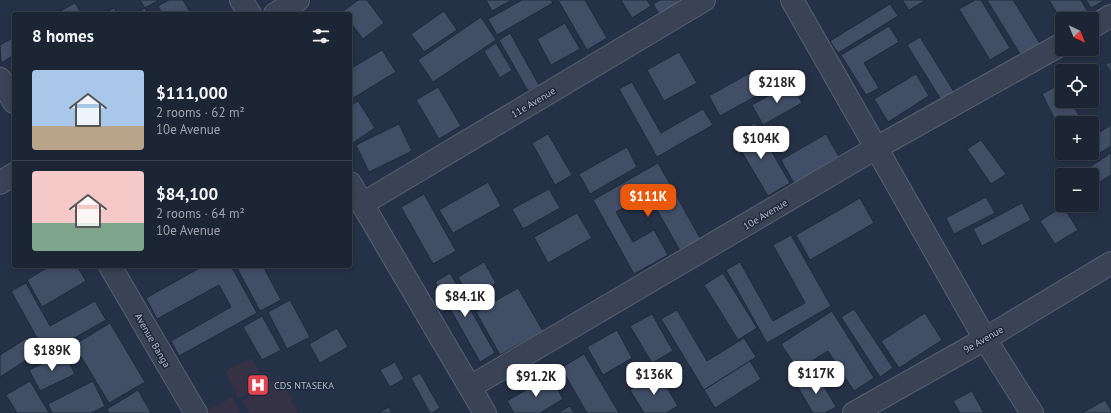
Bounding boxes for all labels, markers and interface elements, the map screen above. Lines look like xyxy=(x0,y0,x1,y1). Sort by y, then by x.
north arrow xyxy=(1055,12,1099,56)
map controls xyxy=(1055,12,1099,212)
text: 8 homes xyxy=(32,25,94,47)
icon: filters xyxy=(310,25,332,47)
button: locate xyxy=(1055,64,1099,108)
pin: $218K xyxy=(749,70,805,104)
text: $218K xyxy=(758,74,796,91)
text: $111,000 xyxy=(156,82,228,104)
street label: 11e Avenue xyxy=(509,84,558,121)
icon: home xyxy=(64,86,112,134)
text: 2 rooms · 62 m² xyxy=(156,104,245,121)
button: + xyxy=(1055,116,1099,160)
text: 10e Avenue xyxy=(156,121,220,138)
pin: $104K xyxy=(733,126,789,160)
text: $104K xyxy=(742,130,780,147)
button: − xyxy=(1055,168,1099,212)
text: $84,100 xyxy=(156,183,218,205)
pin: $111K xyxy=(620,184,676,218)
icon: home xyxy=(64,187,112,235)
text: $111K xyxy=(629,188,667,205)
street label: 10e Avenue xyxy=(741,196,790,233)
text: 2 rooms · 64 m² xyxy=(156,205,245,222)
text: 10e Avenue xyxy=(156,222,220,239)
pin: $84.1K xyxy=(432,284,498,318)
text: $84.1K xyxy=(445,288,485,305)
street label: Avenue Banga xyxy=(132,311,173,370)
street label: 9e Avenue xyxy=(961,323,1006,356)
pin: $189K xyxy=(24,338,80,372)
text: $189K xyxy=(33,342,71,359)
pin: $117K xyxy=(788,361,844,395)
pin: $136K xyxy=(626,362,682,396)
pin: $91.2K xyxy=(503,364,569,398)
text: $117K xyxy=(797,365,835,382)
text: $136K xyxy=(635,366,673,383)
text: $91.2K xyxy=(516,368,556,385)
hospital icon: CDS NTASEKA xyxy=(245,372,271,398)
place label: CDS NTASEKA xyxy=(274,379,334,392)

